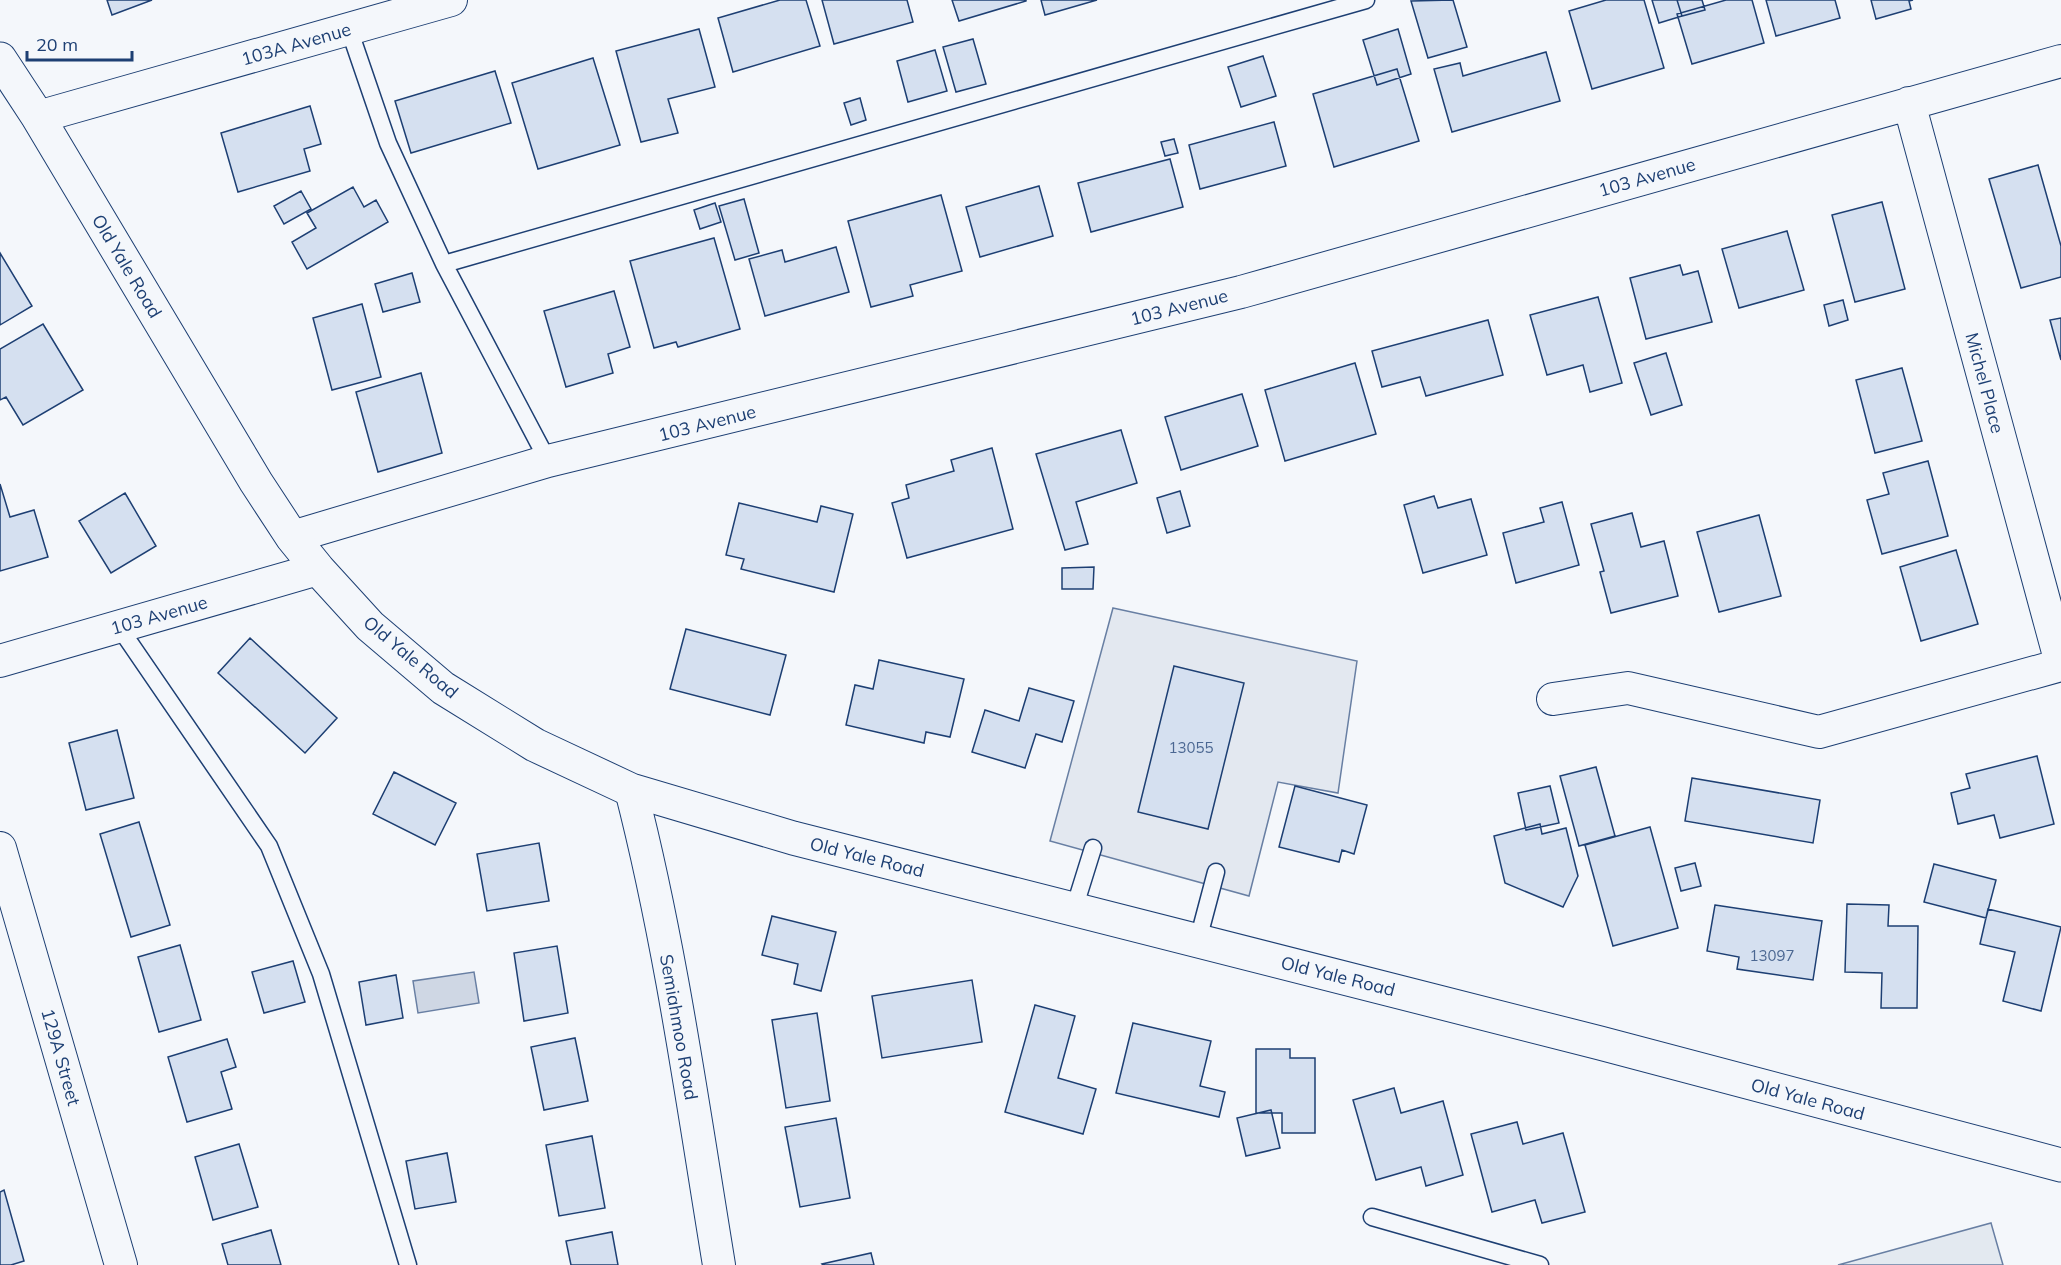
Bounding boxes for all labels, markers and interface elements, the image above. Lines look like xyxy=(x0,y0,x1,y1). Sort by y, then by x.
street label: 103A Avenue xyxy=(239,17,353,71)
scale bar xyxy=(27,24,132,62)
text: 20 m xyxy=(36,33,78,56)
street label: 103 Avenue xyxy=(1596,152,1698,202)
street label: Old Yale Road xyxy=(87,210,167,322)
street label: 103 Avenue xyxy=(1128,284,1230,330)
street label: Michel Place xyxy=(1961,330,2009,436)
street label: 103 Avenue xyxy=(656,400,758,446)
street label: 103 Avenue xyxy=(108,590,210,640)
street label: Old Yale Road xyxy=(359,611,463,703)
house number: 13055 xyxy=(1168,738,1214,757)
street label: Old Yale Road xyxy=(807,832,927,882)
house number: 13097 xyxy=(1749,946,1795,965)
street label: Old Yale Road xyxy=(1278,951,1398,1001)
street label: Semiahmoo Road xyxy=(655,952,703,1102)
street label: 129A Street xyxy=(36,1006,86,1108)
street label: Old Yale Road xyxy=(1749,1073,1867,1125)

